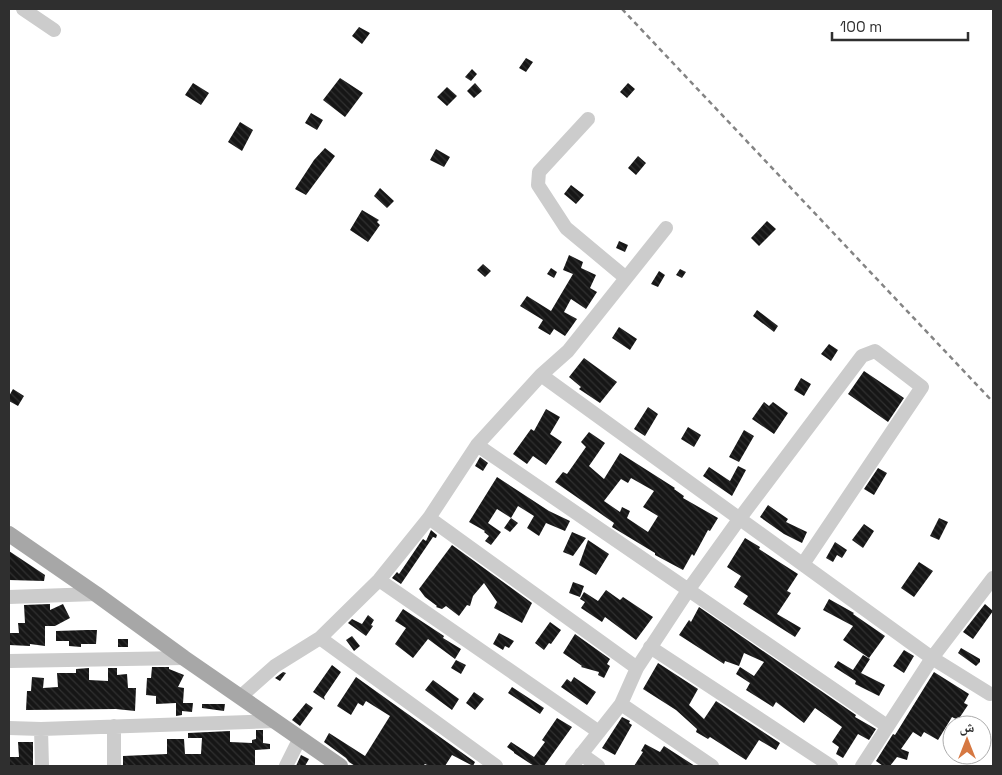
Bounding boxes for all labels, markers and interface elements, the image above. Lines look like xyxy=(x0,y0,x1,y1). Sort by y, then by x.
scale bar xyxy=(832,10,968,42)
text: 100 m xyxy=(840,17,882,36)
north arrow xyxy=(942,715,992,765)
text: ش xyxy=(960,718,975,736)

